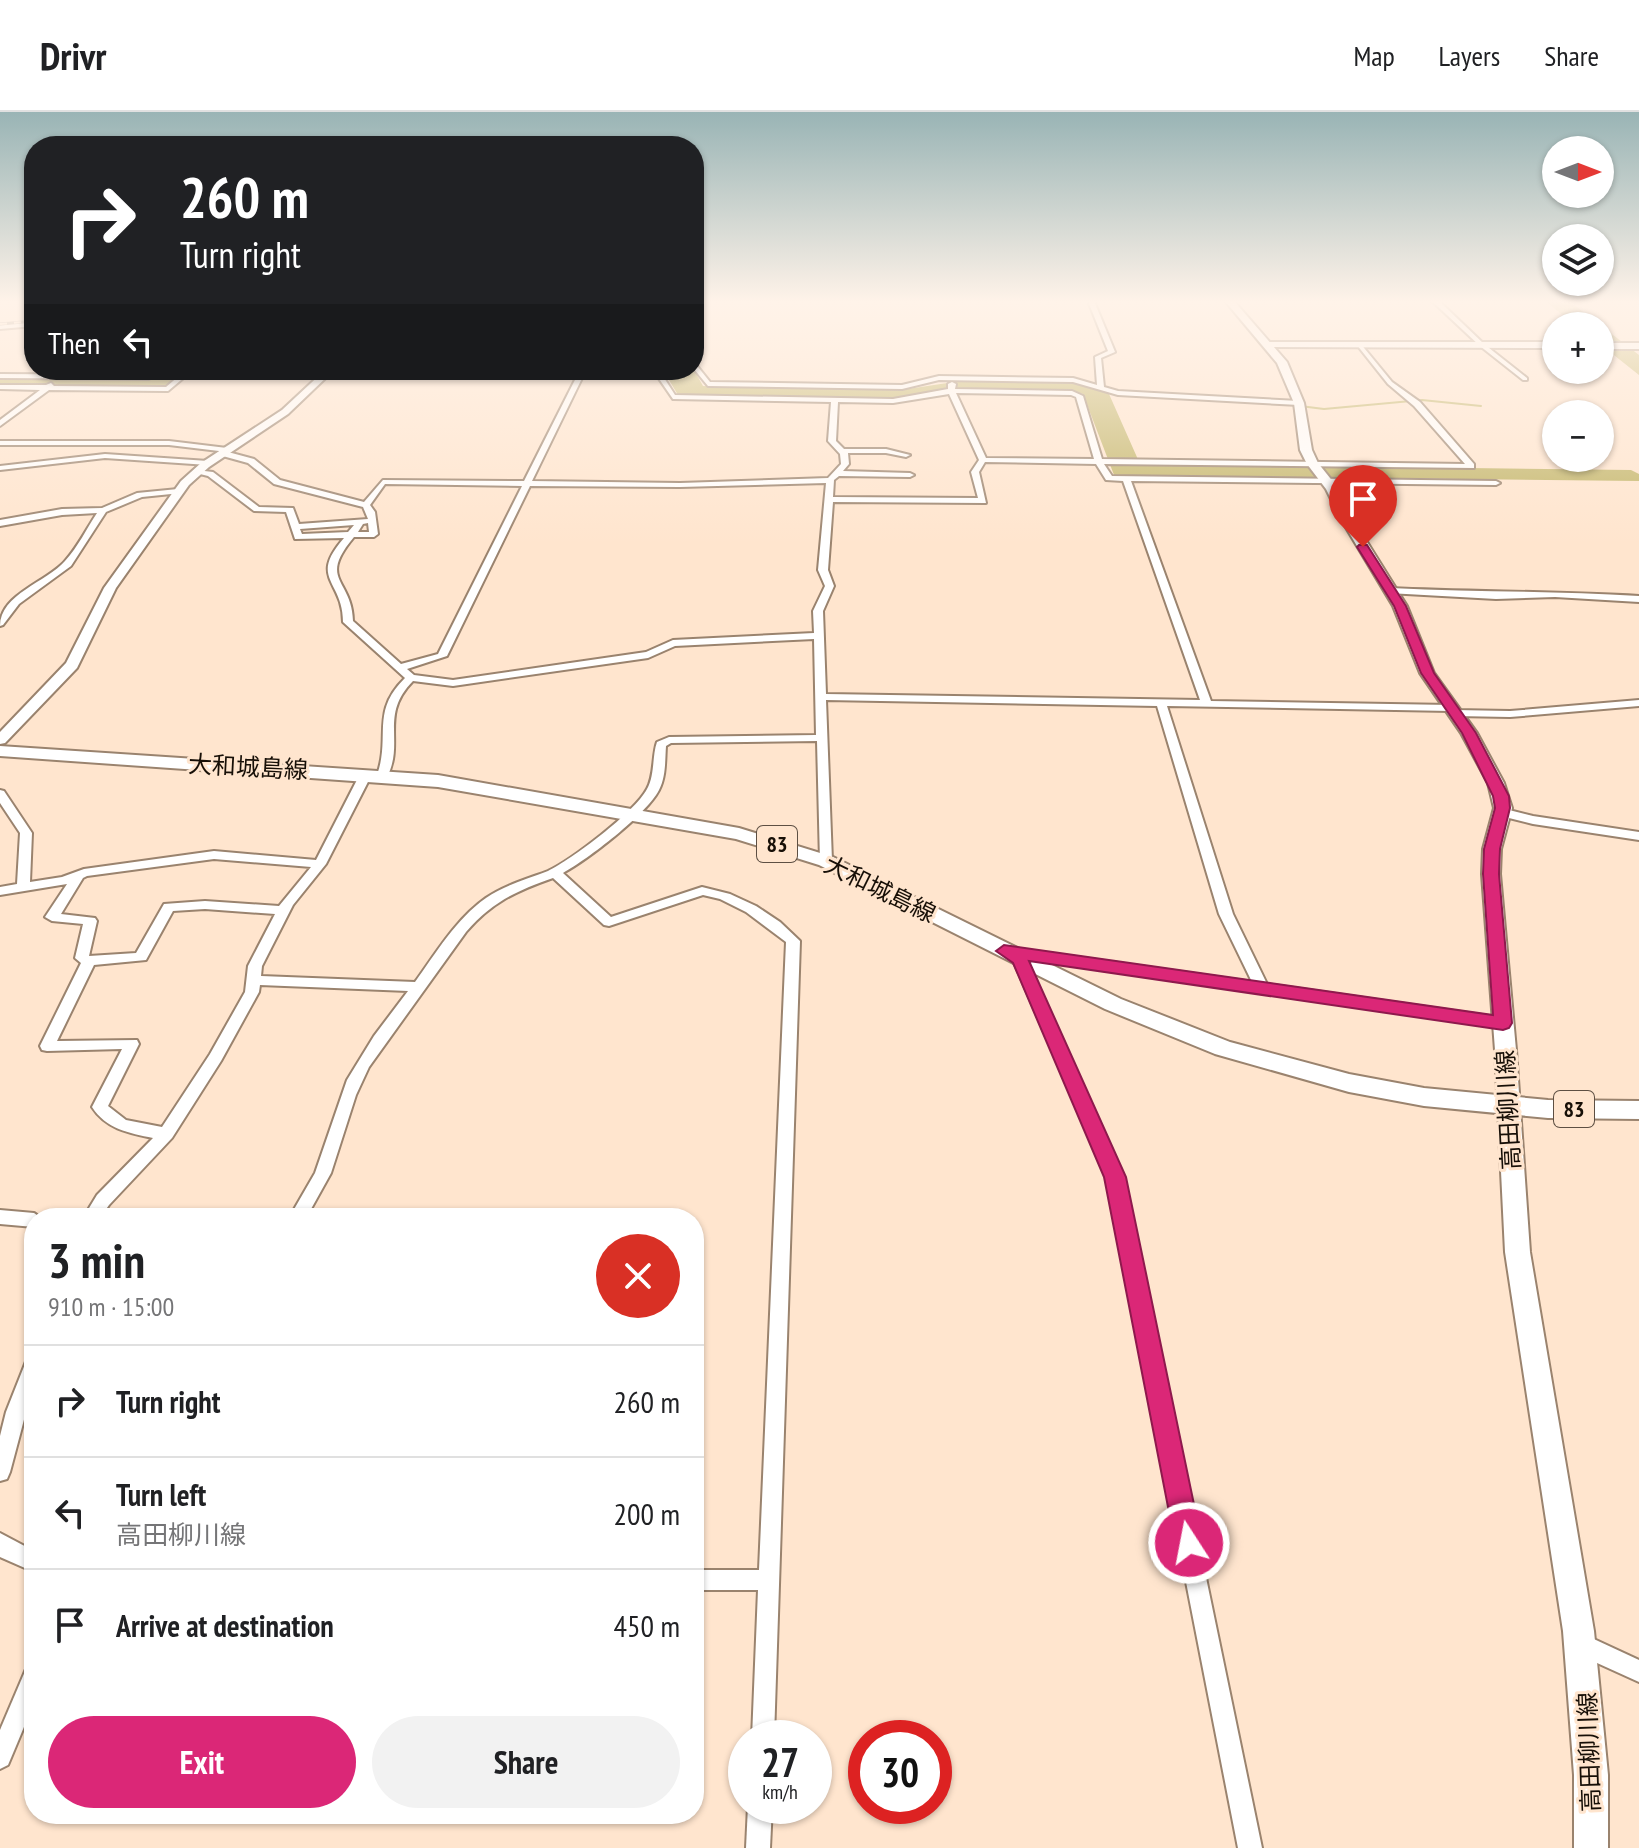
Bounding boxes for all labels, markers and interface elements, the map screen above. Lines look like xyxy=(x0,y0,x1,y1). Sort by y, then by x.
text: Drivr xyxy=(40,31,106,80)
text: Map xyxy=(1353,37,1395,74)
text: Layers xyxy=(1439,37,1500,74)
text: Share xyxy=(1544,37,1599,74)
north arrow xyxy=(1542,136,1614,208)
map controls xyxy=(1542,136,1614,472)
text: 260 m xyxy=(180,161,309,233)
icon: right xyxy=(48,168,152,272)
button: layers xyxy=(1542,224,1614,296)
text: Turn right xyxy=(180,231,301,278)
button: + xyxy=(1542,312,1614,384)
icon: left xyxy=(116,320,160,364)
text: Then xyxy=(48,323,100,362)
button: − xyxy=(1542,400,1614,472)
pin xyxy=(1329,465,1397,547)
icon: arrive xyxy=(1341,477,1385,521)
street label: 大和城島線 xyxy=(187,748,309,786)
road number: 83 xyxy=(757,826,797,862)
street label: 大和城島線 xyxy=(819,849,941,929)
street label: 高田柳川線 xyxy=(1489,1049,1527,1171)
road number: 83 xyxy=(1554,1091,1594,1127)
text: 3 min xyxy=(48,1229,145,1291)
button: close xyxy=(596,1234,680,1318)
text: 910 m · 15:00 xyxy=(48,1290,174,1323)
icon: right xyxy=(48,1379,92,1423)
text: Turn right xyxy=(116,1382,220,1421)
text: 260 m xyxy=(614,1382,680,1421)
text: Turn left xyxy=(116,1475,206,1514)
icon: left xyxy=(48,1491,92,1535)
text: 200 m xyxy=(614,1494,680,1533)
position arrow xyxy=(1147,1501,1231,1585)
text: 高田柳川線 xyxy=(116,1518,246,1551)
icon: arrive xyxy=(48,1603,92,1647)
text: Arrive at destination xyxy=(116,1606,334,1645)
text: 450 m xyxy=(614,1606,680,1645)
street label: 高田柳川線 xyxy=(1571,1691,1607,1813)
button: Exit xyxy=(48,1716,356,1808)
button: Share xyxy=(372,1716,680,1808)
speed limit sign: 30 xyxy=(848,1720,952,1824)
text: 27 xyxy=(761,1736,799,1788)
text: km/h xyxy=(762,1779,798,1805)

